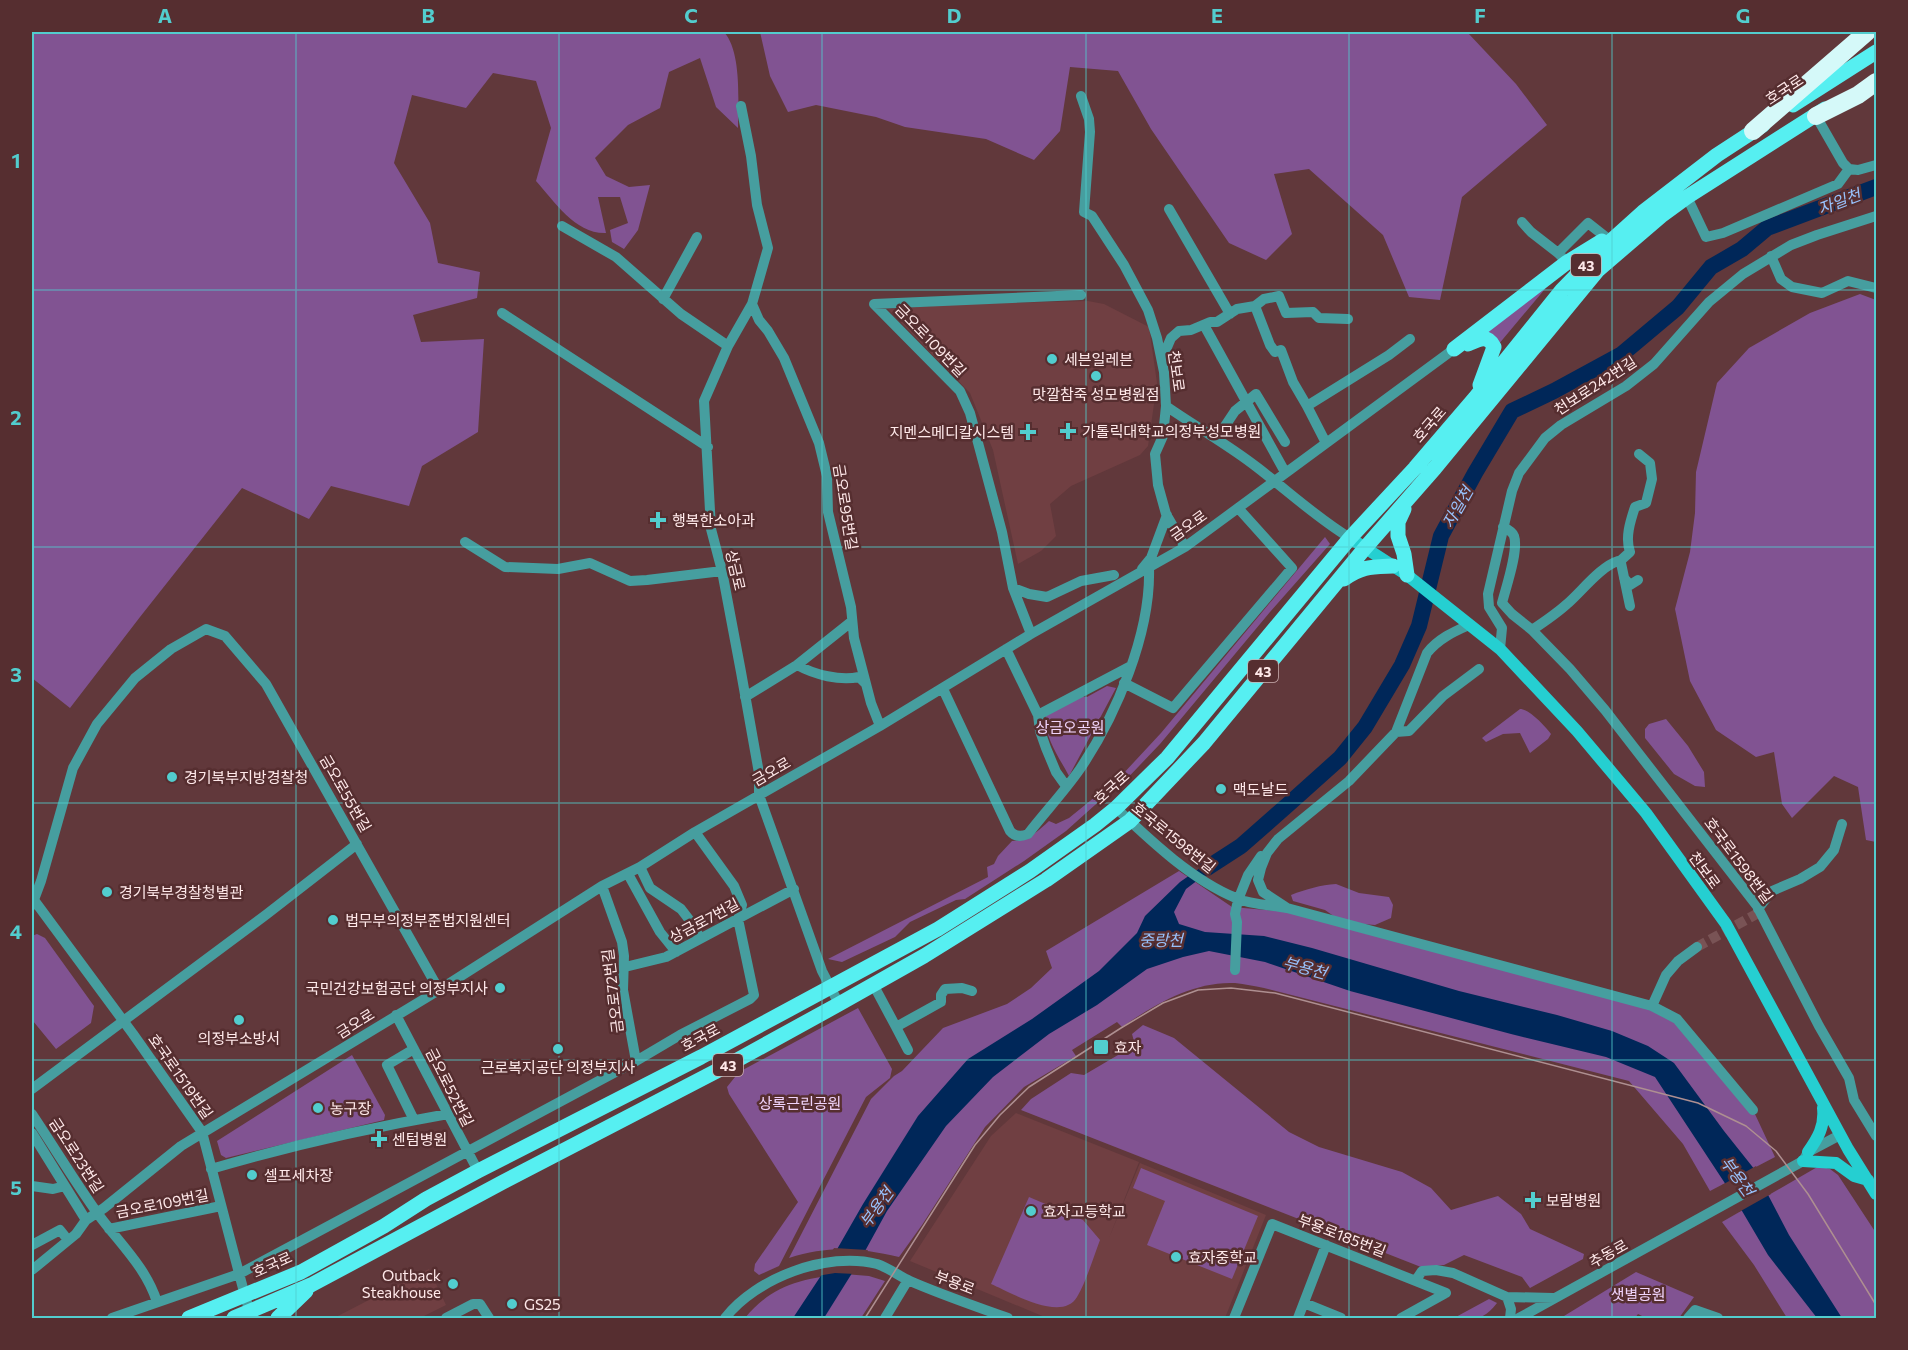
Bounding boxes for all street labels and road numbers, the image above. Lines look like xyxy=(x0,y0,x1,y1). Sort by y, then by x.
street label: 호국로 xyxy=(1762,70,1806,108)
road number: 43 xyxy=(1571,254,1601,276)
street label: 금오로109번길 xyxy=(892,300,970,380)
street label: 천보로 xyxy=(1165,349,1189,393)
street label: 천보로242번길 xyxy=(1551,352,1639,418)
street label: 호국로 xyxy=(1409,402,1449,446)
street label: 금오로95번길 xyxy=(830,463,862,551)
street label: 금오로 xyxy=(1166,506,1210,544)
street label: 상금로 xyxy=(723,548,749,592)
road number: 43 xyxy=(1248,660,1278,682)
street label: 금오로55번길 xyxy=(317,751,375,835)
street label: 금오로 xyxy=(749,753,793,789)
street label: 호국로 xyxy=(1090,766,1132,808)
street label: 호국로1598번길 xyxy=(1129,798,1219,876)
street label: 호국로1598번길 xyxy=(1701,814,1777,906)
street label: 천보로 xyxy=(1686,848,1724,892)
street label: 상금로7번길 xyxy=(666,894,742,946)
street label: 금오로72번길 xyxy=(598,948,626,1034)
street label: 금오로 xyxy=(333,1004,377,1042)
street label: 호국로 xyxy=(677,1019,723,1055)
street label: 호국로1519번길 xyxy=(145,1030,217,1122)
street label: 금오로52번길 xyxy=(422,1045,478,1129)
road number: 43 xyxy=(713,1054,743,1076)
street label: 금오로23번길 xyxy=(46,1114,108,1196)
street label: 금오로109번길 xyxy=(114,1185,210,1221)
street label: 부용로185번길 xyxy=(1295,1210,1389,1260)
street label: 추동로 xyxy=(1586,1235,1630,1271)
street label: 호국로 xyxy=(249,1247,295,1281)
street label: 부용로 xyxy=(932,1266,978,1298)

